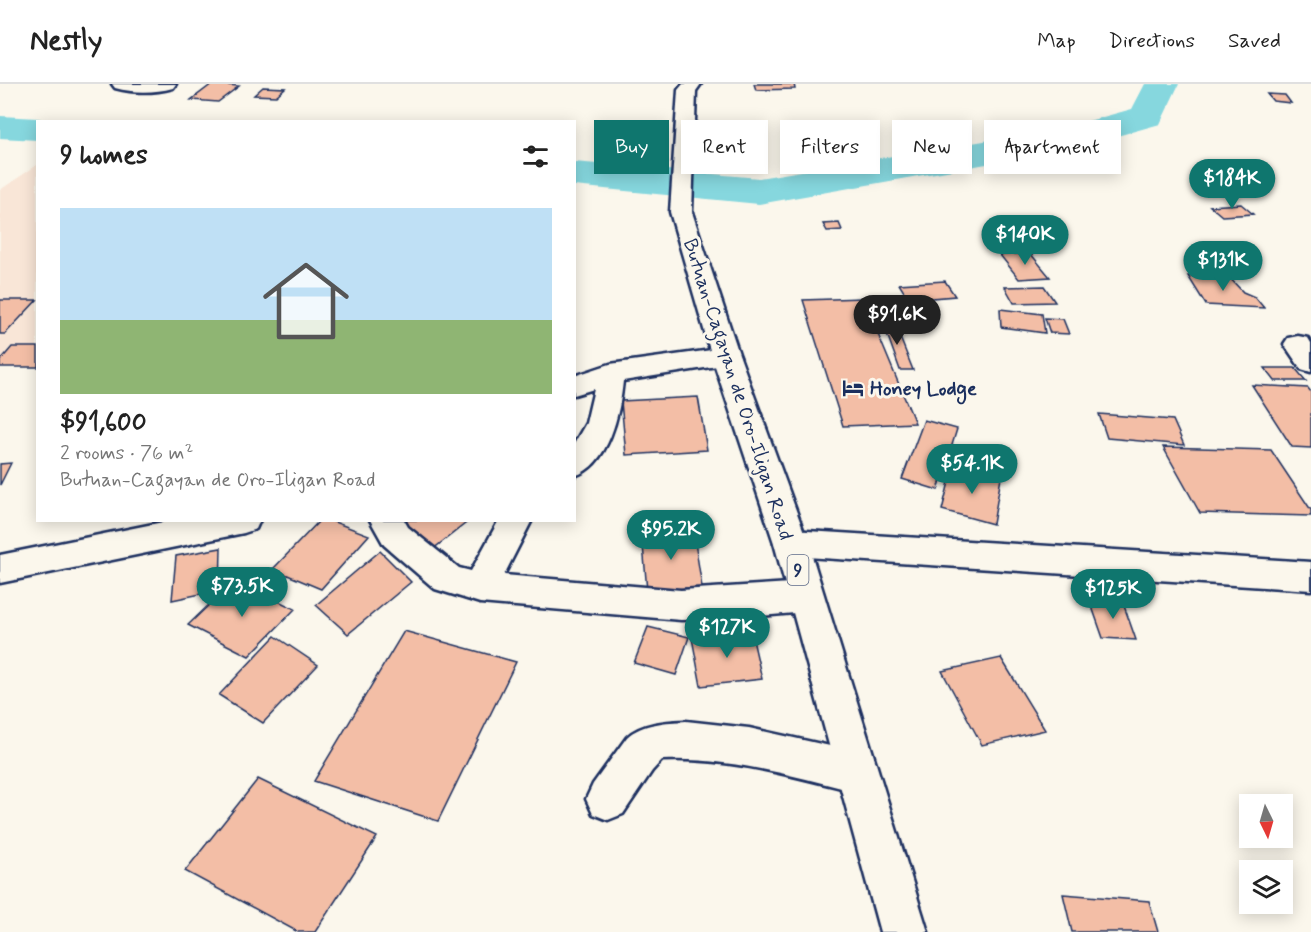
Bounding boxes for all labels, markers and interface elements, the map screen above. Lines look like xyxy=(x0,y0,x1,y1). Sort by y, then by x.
text: Nestly xyxy=(30,23,102,60)
text: Map xyxy=(1037,27,1076,55)
text: Directions xyxy=(1109,27,1195,55)
text: Saved xyxy=(1228,27,1281,55)
chip: Buy xyxy=(594,120,669,174)
chip: Rent xyxy=(681,120,768,174)
chip: Filters xyxy=(780,120,880,174)
chip: New xyxy=(892,120,972,174)
chip: Apartment xyxy=(984,120,1121,174)
text: 9 homes xyxy=(60,139,148,173)
icon: filters xyxy=(519,140,552,173)
pin: $184K xyxy=(1190,159,1274,210)
text: $184K xyxy=(1203,165,1261,192)
pin: $140K xyxy=(983,215,1067,266)
text: $140K xyxy=(996,221,1054,248)
street label: Butuan-Cagayan de Oro-Iligan Road xyxy=(674,235,799,544)
pin: $131K xyxy=(1181,241,1265,292)
icon: home xyxy=(252,247,360,355)
text: $131K xyxy=(1197,247,1249,274)
pin: $91.6K xyxy=(848,295,946,346)
text: $91.6K xyxy=(868,301,926,328)
hotel icon: Honey Lodge xyxy=(841,376,865,400)
place label: Honey Lodge xyxy=(870,376,977,405)
text: $91,600 xyxy=(60,406,147,440)
text: 2 rooms · 76 m² xyxy=(60,440,193,467)
pin: $54.1K xyxy=(923,444,1021,495)
text: $54.1K xyxy=(940,450,1004,477)
text: Butuan-Cagayan de Oro-Iligan Road xyxy=(60,467,375,494)
pin: $95.2K xyxy=(622,510,720,561)
text: $95.2K xyxy=(641,516,701,543)
road number: 9 xyxy=(788,555,808,585)
pin: $73.5K xyxy=(193,567,291,618)
pin: $125K xyxy=(1071,569,1155,620)
text: $73.5K xyxy=(211,573,273,600)
text: $125K xyxy=(1085,575,1141,602)
pin: $127K xyxy=(685,608,769,659)
text: $127K xyxy=(699,614,755,641)
north arrow xyxy=(1239,794,1293,848)
map controls xyxy=(1239,794,1293,914)
button: layers xyxy=(1239,860,1293,914)

